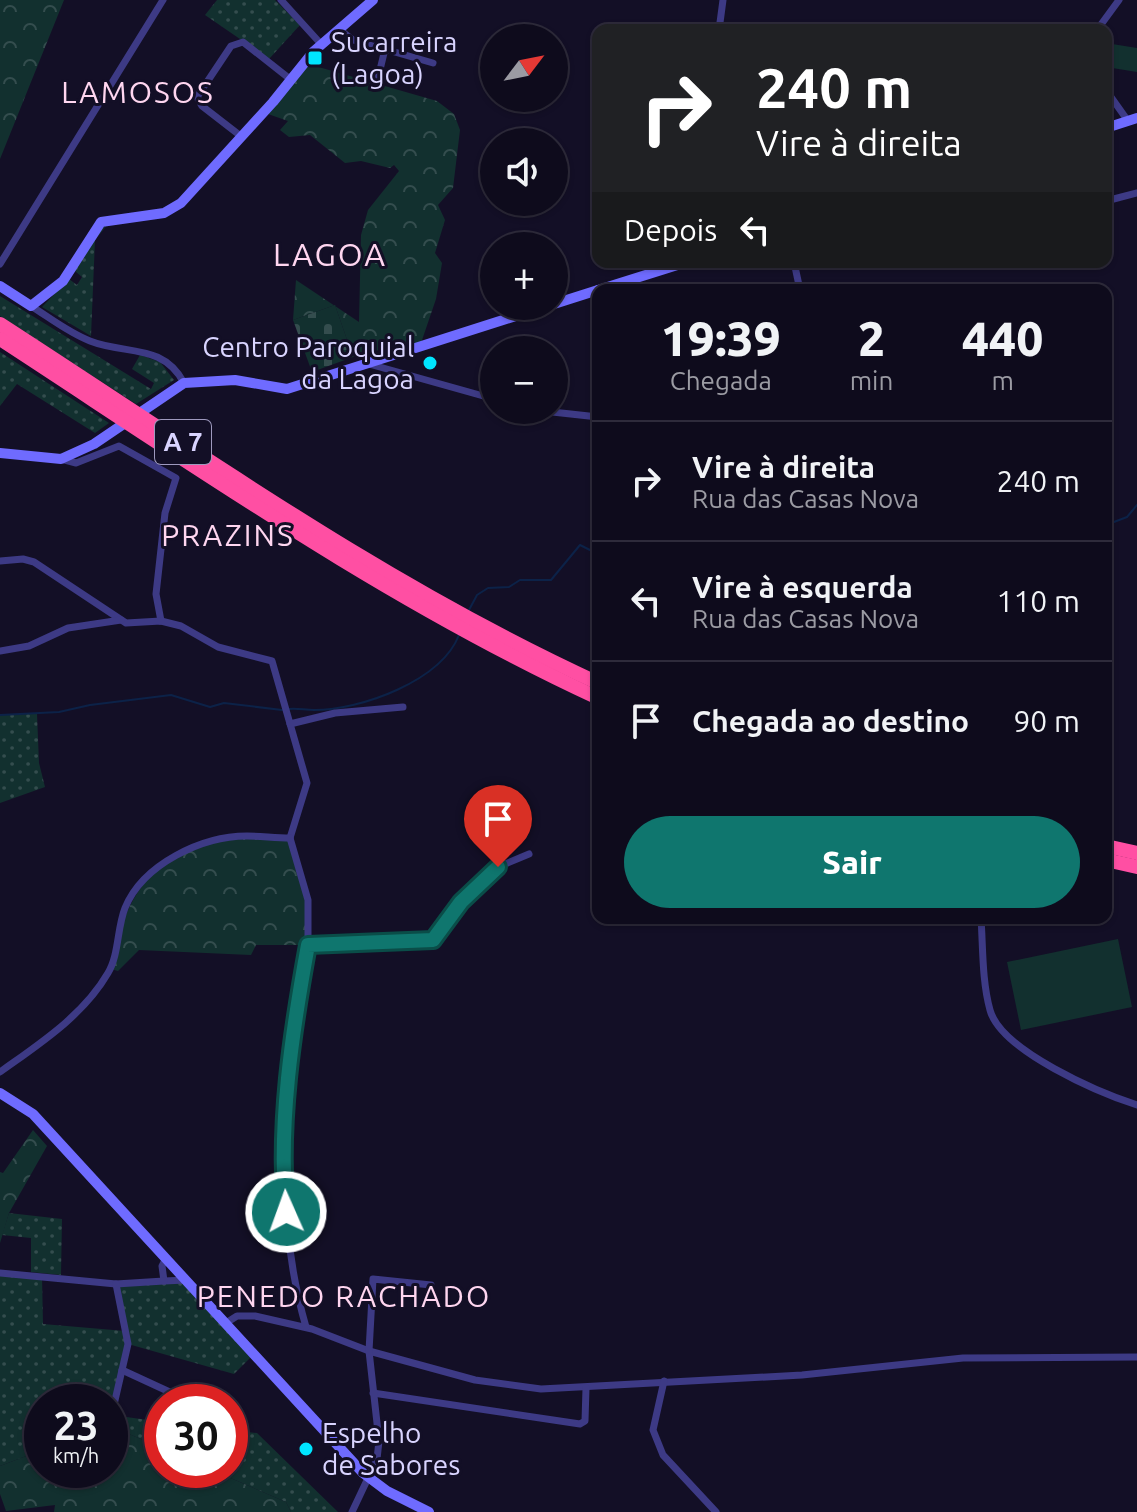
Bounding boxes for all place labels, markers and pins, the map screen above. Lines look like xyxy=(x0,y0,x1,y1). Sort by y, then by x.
place label: Sucarreira (Lagoa) xyxy=(331,26,457,90)
marker: Sucarreira (Lagoa) xyxy=(306,49,324,67)
place label: Centro Paroquial da Lagoa xyxy=(202,331,414,394)
marker: Centro Paroquial da Lagoa xyxy=(421,354,439,372)
pin xyxy=(464,785,532,867)
place label: Espelho de Sabores xyxy=(322,1417,460,1480)
marker: Espelho de Sabores xyxy=(297,1440,315,1458)

